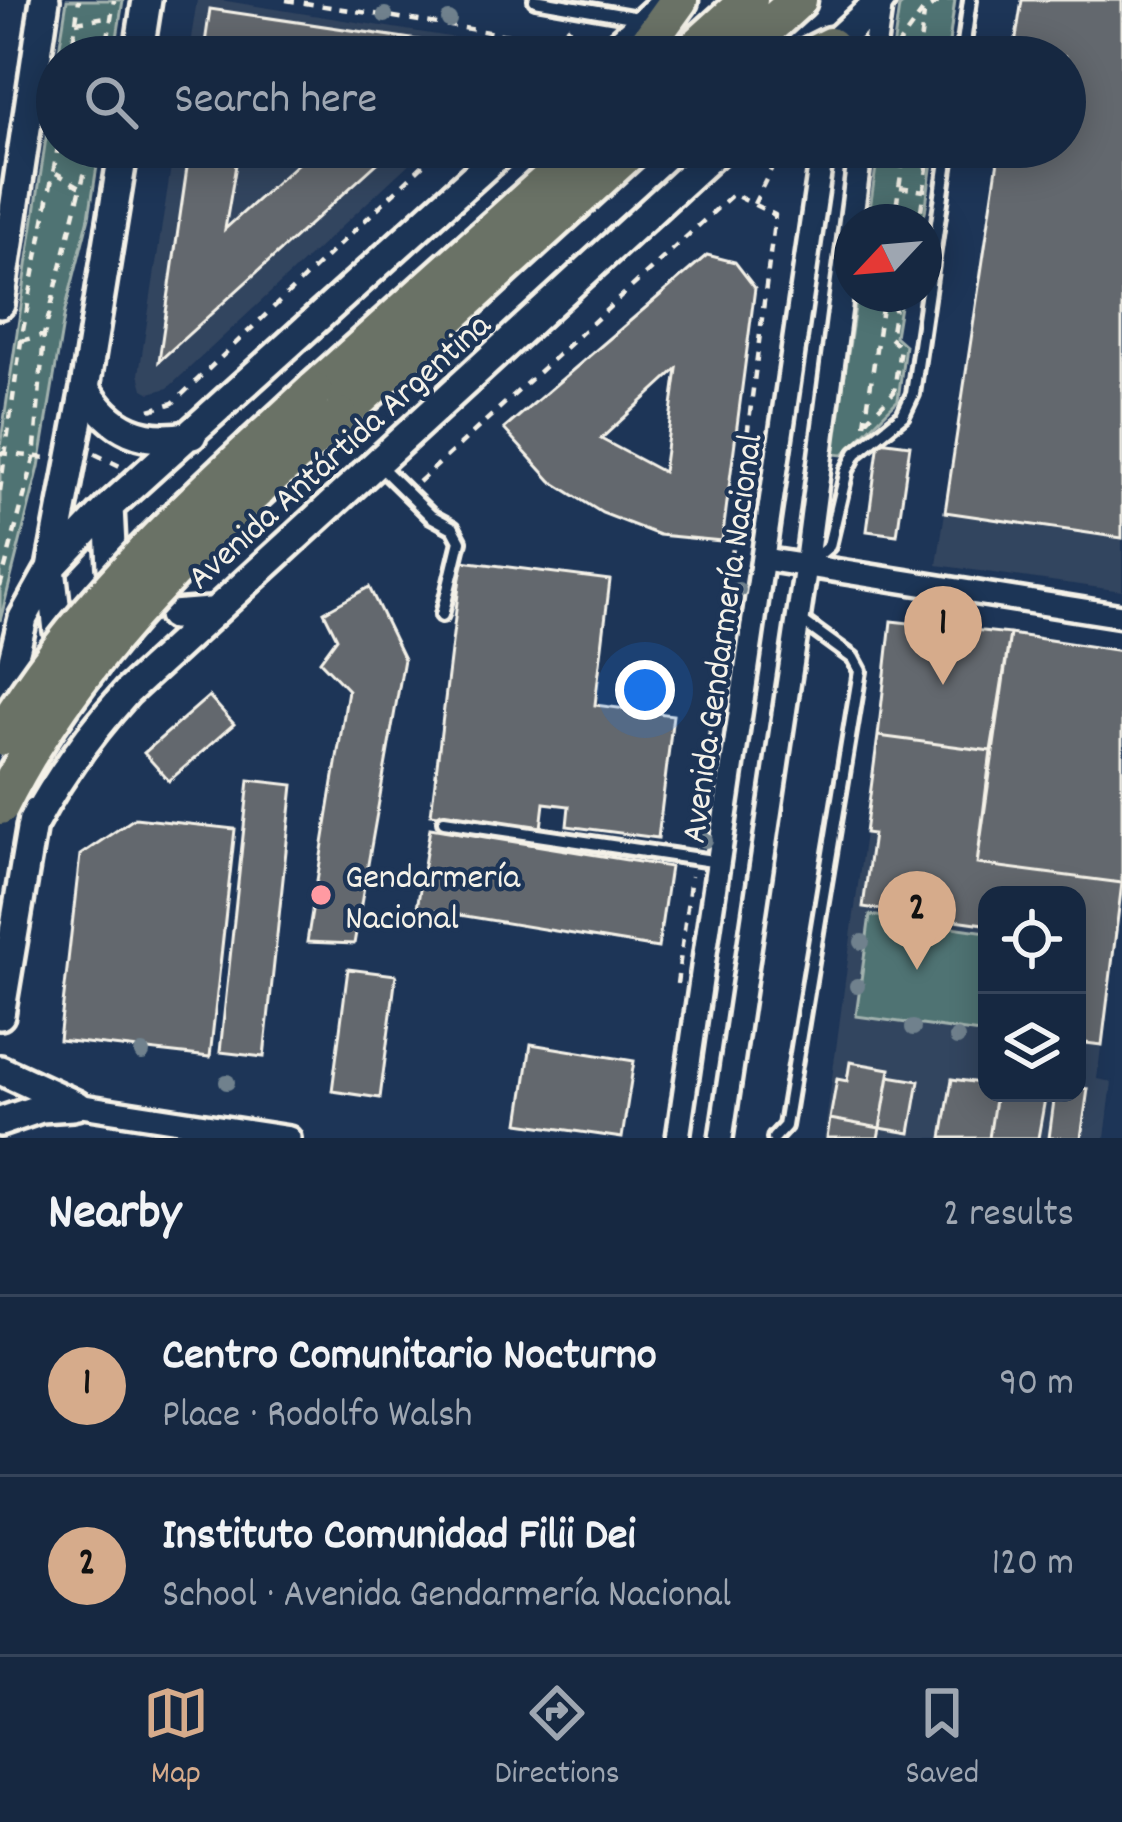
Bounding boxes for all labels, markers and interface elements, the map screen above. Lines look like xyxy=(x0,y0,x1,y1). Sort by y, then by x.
search box xyxy=(36,36,1086,168)
icon: search xyxy=(78,69,144,135)
text: Search here xyxy=(174,70,377,134)
north arrow xyxy=(834,204,942,312)
street label: Avenida Antártida Argentina xyxy=(178,302,505,604)
street label: Avenida Gendarmería Nacional xyxy=(670,430,779,847)
pin: 1 xyxy=(904,586,982,685)
your location xyxy=(615,660,675,720)
place label: Gendarmería Nacional xyxy=(345,854,521,947)
pin: 2 xyxy=(878,871,956,970)
marker: Gendarmería Nacional xyxy=(308,882,334,908)
map controls xyxy=(978,886,1086,1102)
button: locate xyxy=(978,886,1086,994)
button: layers xyxy=(978,994,1086,1102)
text: Nearby xyxy=(48,1180,181,1252)
text: 2 results xyxy=(943,1189,1074,1244)
text: Centro Comunitario Nocturno xyxy=(162,1326,657,1390)
text: 1 xyxy=(83,1358,91,1413)
text: 90 m xyxy=(999,1358,1074,1413)
text: Place · Rodolfo Walsh xyxy=(162,1390,472,1445)
text: Instituto Comunidad Filii Dei xyxy=(162,1506,636,1570)
text: 2 xyxy=(78,1538,96,1593)
text: 120 m xyxy=(991,1538,1074,1593)
text: School · Avenida Gendarmería Nacional xyxy=(162,1570,731,1625)
tab: Map xyxy=(143,1680,209,1799)
tab: Directions xyxy=(495,1680,620,1799)
tab: Saved xyxy=(905,1680,979,1799)

